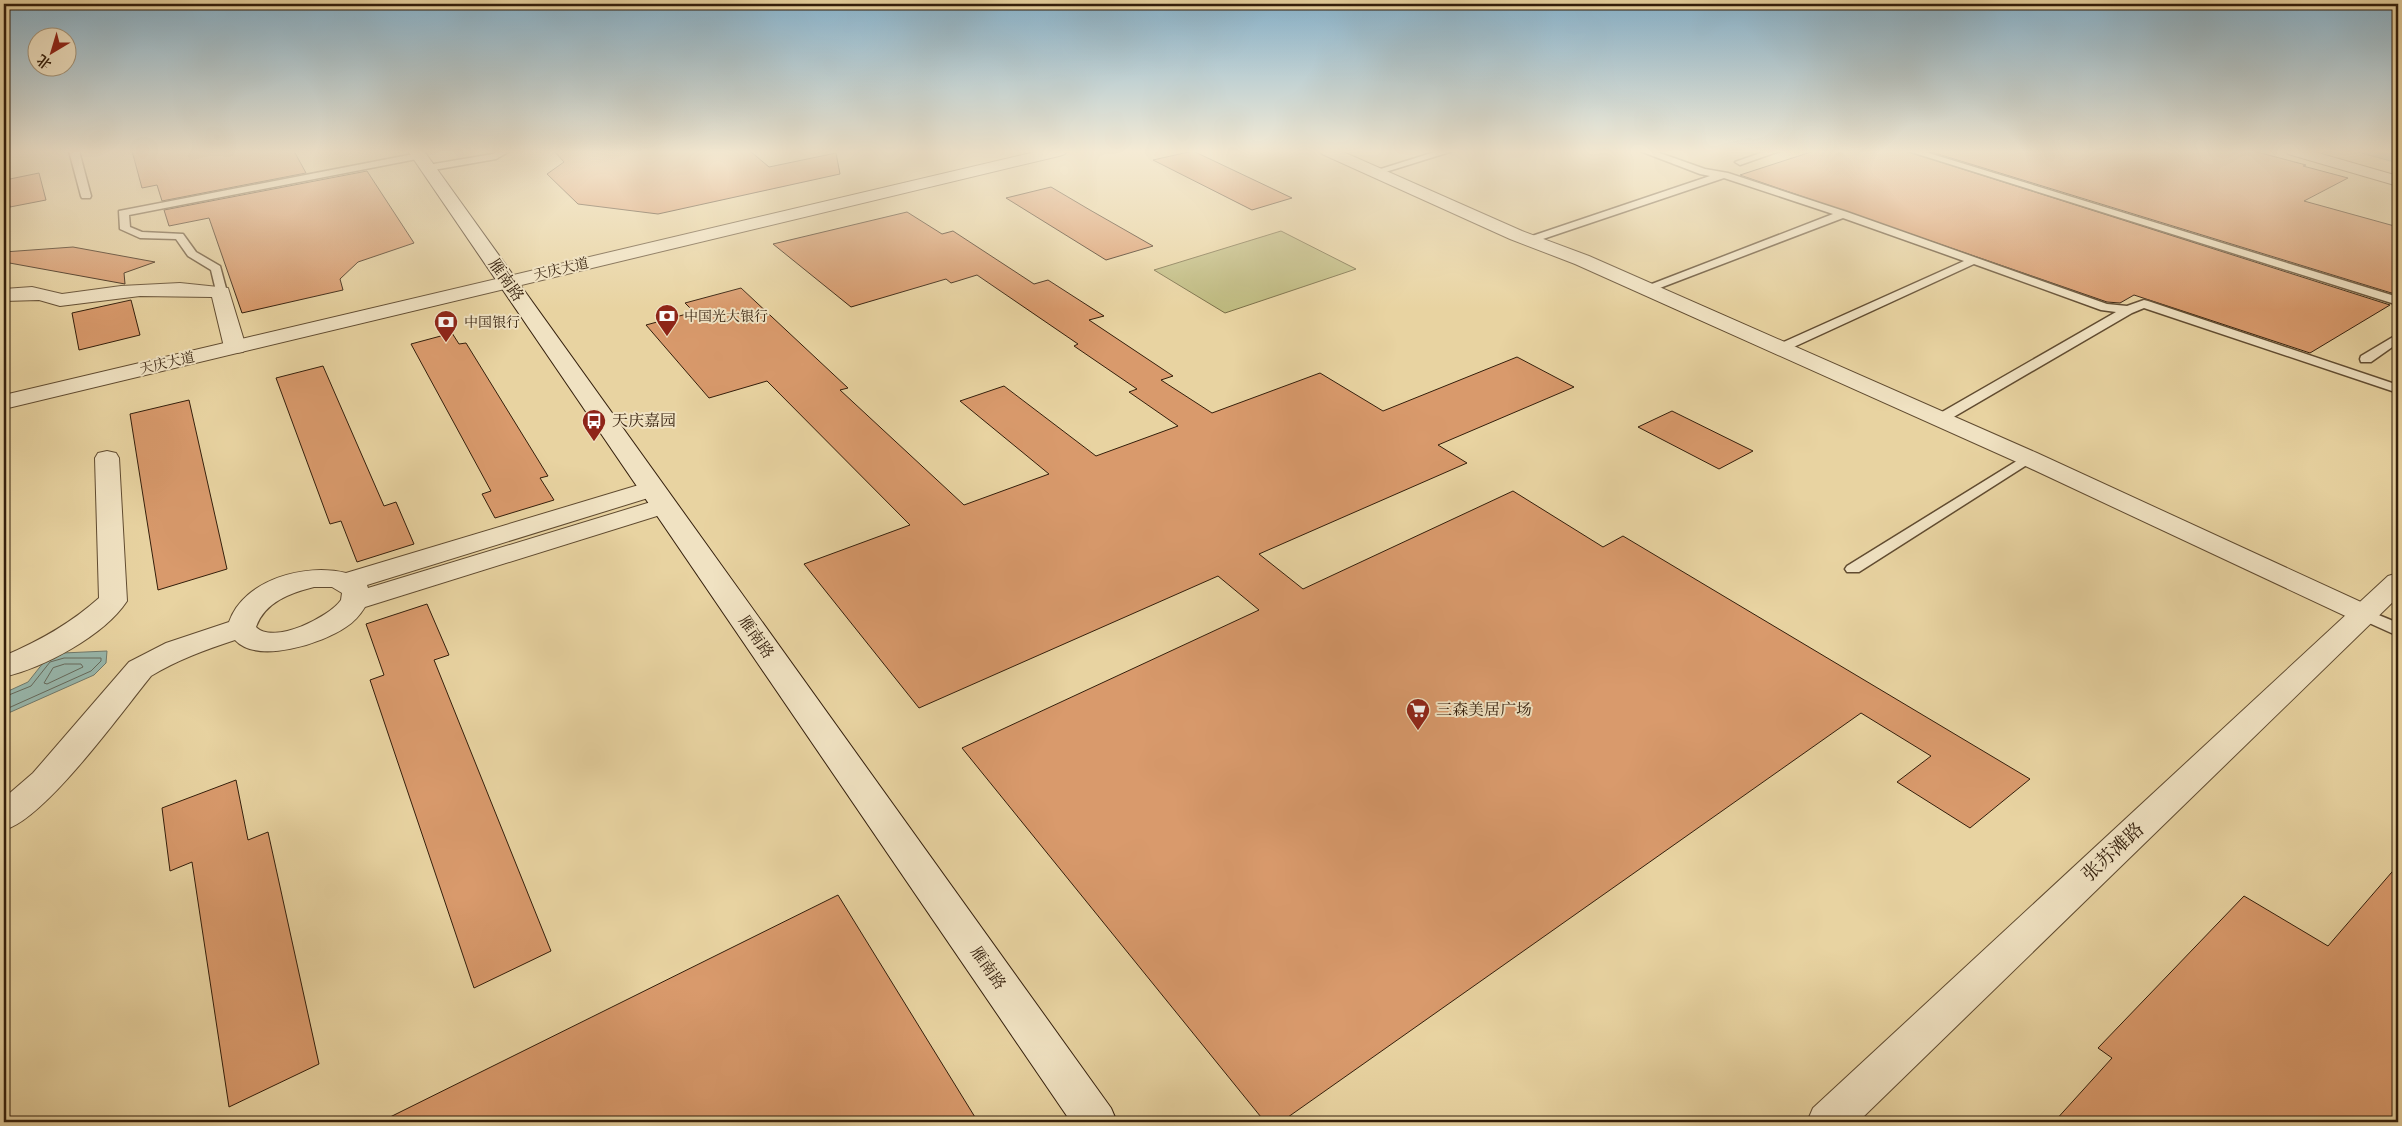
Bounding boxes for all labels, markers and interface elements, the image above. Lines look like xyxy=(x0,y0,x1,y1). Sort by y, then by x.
north arrow xyxy=(28,28,78,78)
text: 北 xyxy=(34,51,55,73)
street label: 天庆大道 xyxy=(532,254,590,284)
street label: 雁南路 xyxy=(484,255,528,305)
bank icon: 中国光大银行 xyxy=(654,303,680,337)
place label: 中国光大银行 xyxy=(684,308,768,325)
bank icon: 中国银行 xyxy=(433,309,459,343)
place label: 中国银行 xyxy=(464,314,520,331)
street label: 天庆大道 xyxy=(138,348,196,378)
bus stop icon: 天庆嘉园 xyxy=(581,408,607,442)
place label: 天庆嘉园 xyxy=(612,411,676,431)
street label: 雁南路 xyxy=(734,612,778,662)
supermarket icon: 三森美居广场 xyxy=(1405,697,1431,731)
place label: 三森美居广场 xyxy=(1436,700,1532,720)
street label: 张苏滩路 xyxy=(2077,817,2149,887)
street label: 雁南路 xyxy=(966,943,1010,993)

